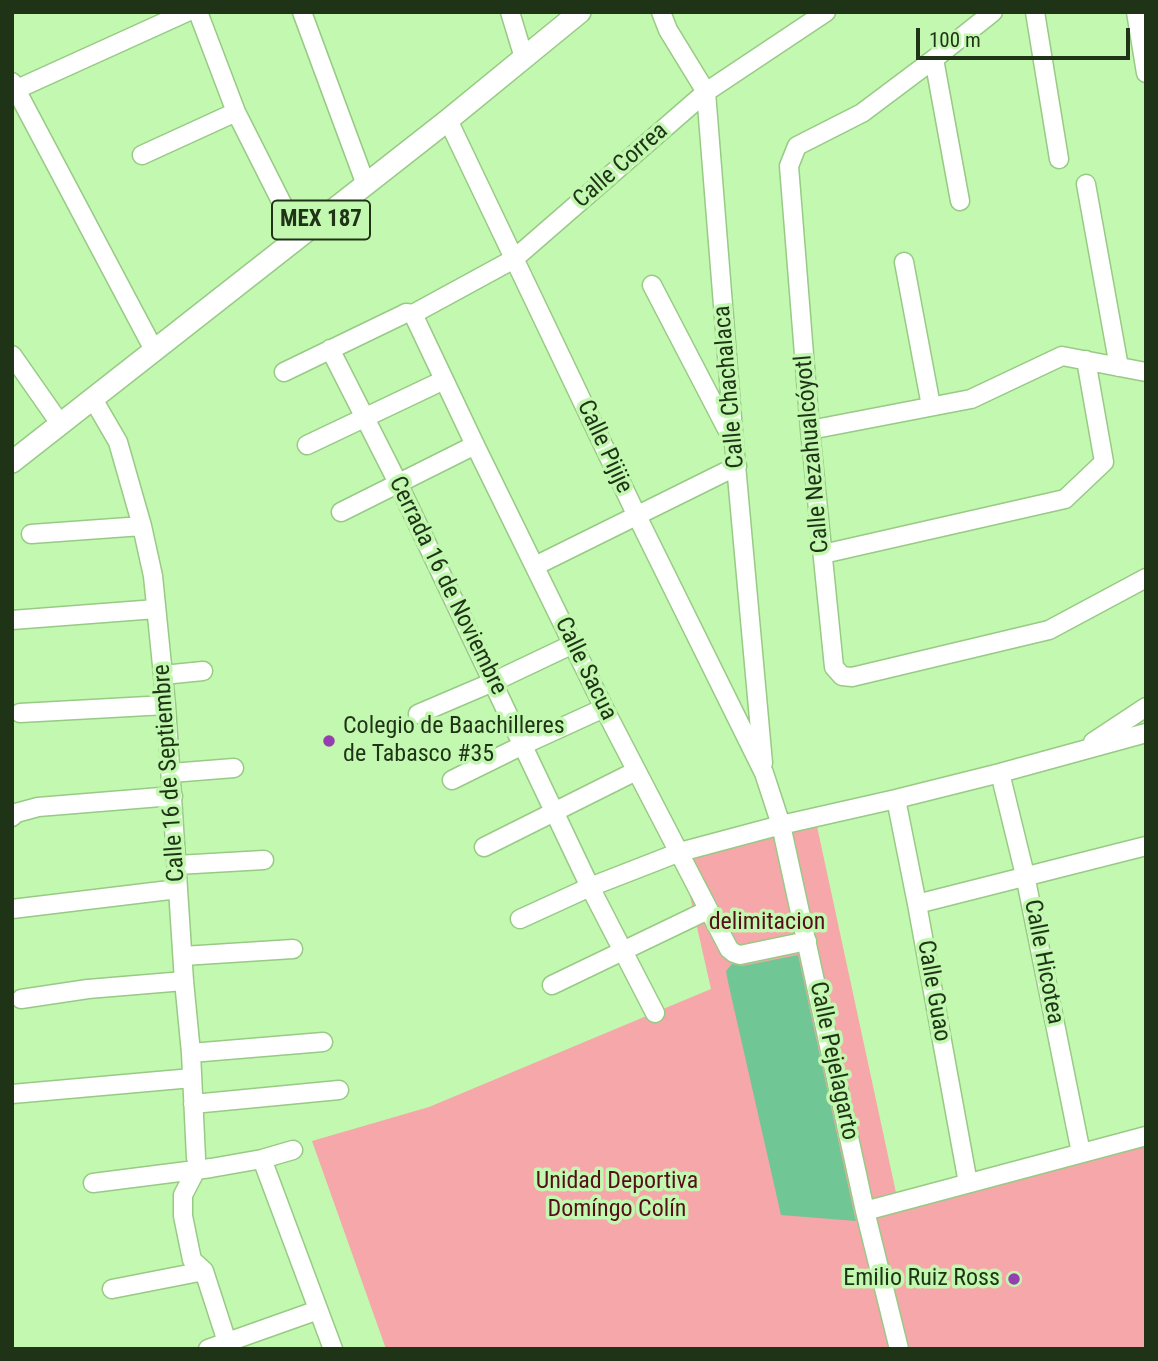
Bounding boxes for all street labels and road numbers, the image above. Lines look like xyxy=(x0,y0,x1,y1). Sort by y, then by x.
street label: Calle Correa xyxy=(568,117,674,215)
road number: MEX 187 xyxy=(272,200,370,240)
street label: Calle Chachalaca xyxy=(709,304,751,470)
street label: Calle Nezahualcóyotl xyxy=(790,354,836,554)
street label: Calle Pijije xyxy=(570,396,638,498)
street label: Cerrada 16 de Noviembre xyxy=(382,472,512,700)
street label: Calle Sacua xyxy=(548,613,622,725)
street label: Calle 16 de Septiembre xyxy=(148,663,192,883)
street label: Calle Hicotea xyxy=(1017,897,1069,1027)
street label: Calle Guao xyxy=(910,938,956,1044)
street label: Calle Pejelagarto xyxy=(802,979,864,1143)

